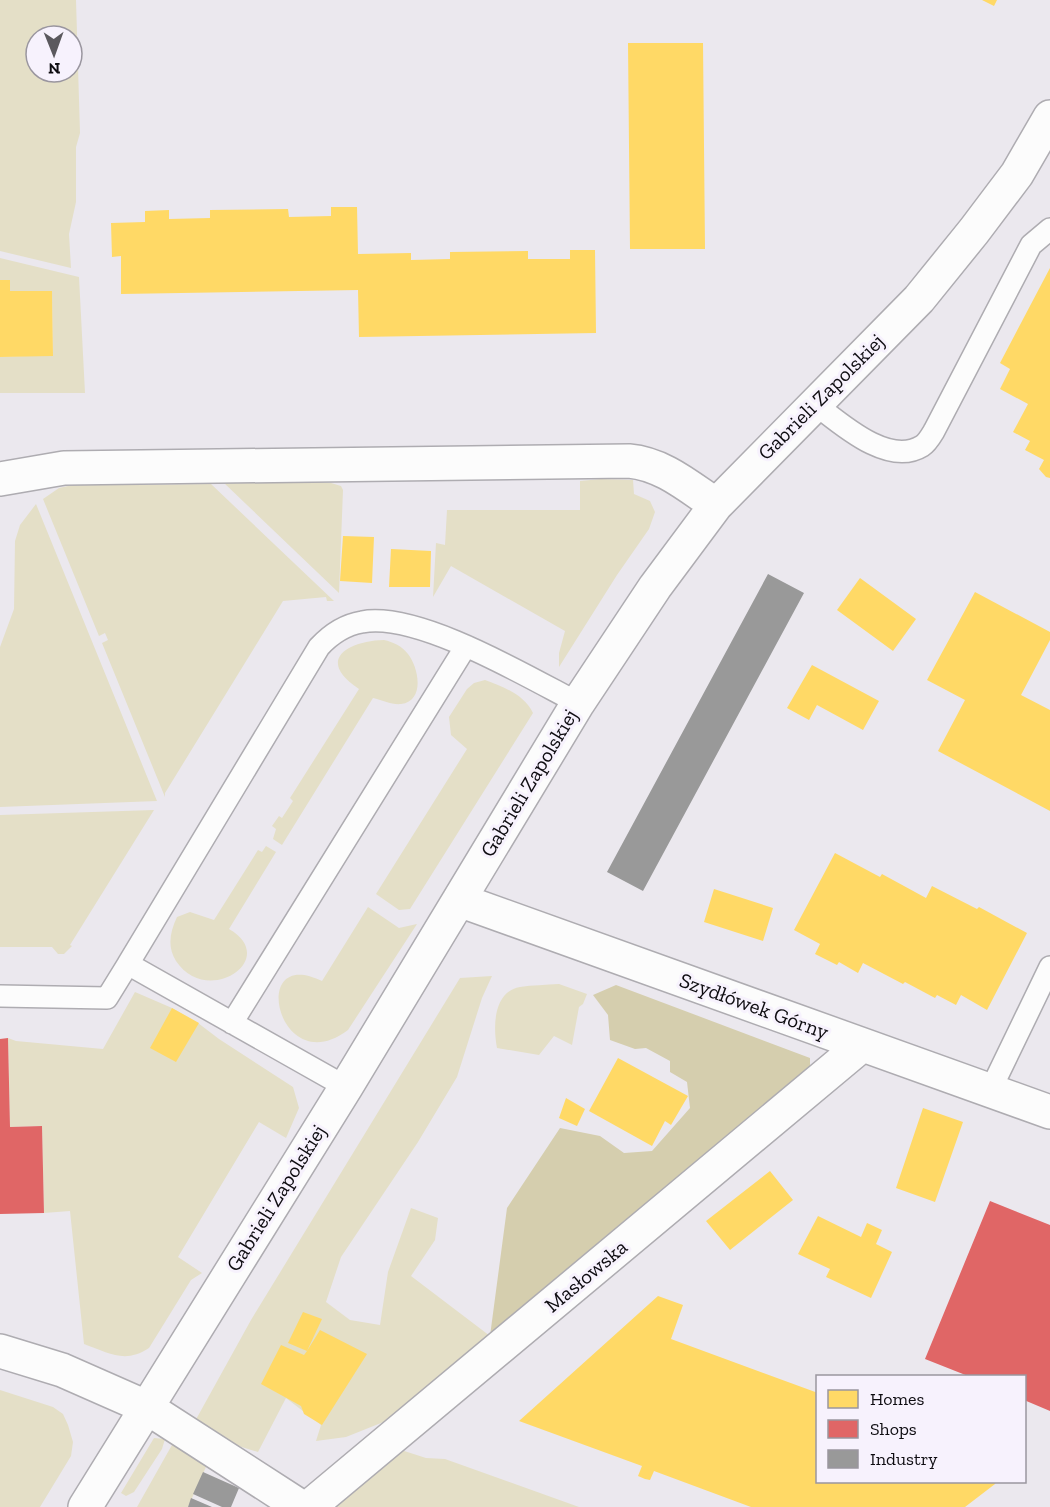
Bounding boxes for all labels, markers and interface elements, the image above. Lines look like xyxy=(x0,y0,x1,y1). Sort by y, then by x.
north arrow xyxy=(24,24,84,84)
text: N xyxy=(48,59,61,78)
street label: Gabrieli Zapolskiej xyxy=(752,328,890,466)
street label: Gabrieli Zapolskiej xyxy=(475,704,583,862)
street label: Szydłówek Górny xyxy=(676,967,832,1044)
street label: Gabrieli Zapolskiej xyxy=(220,1120,332,1276)
street label: Masłowska xyxy=(539,1234,632,1317)
legend xyxy=(816,1375,1026,1483)
text: Homes xyxy=(870,1388,924,1410)
text: Shops xyxy=(870,1418,917,1440)
text: Industry xyxy=(870,1448,938,1470)

